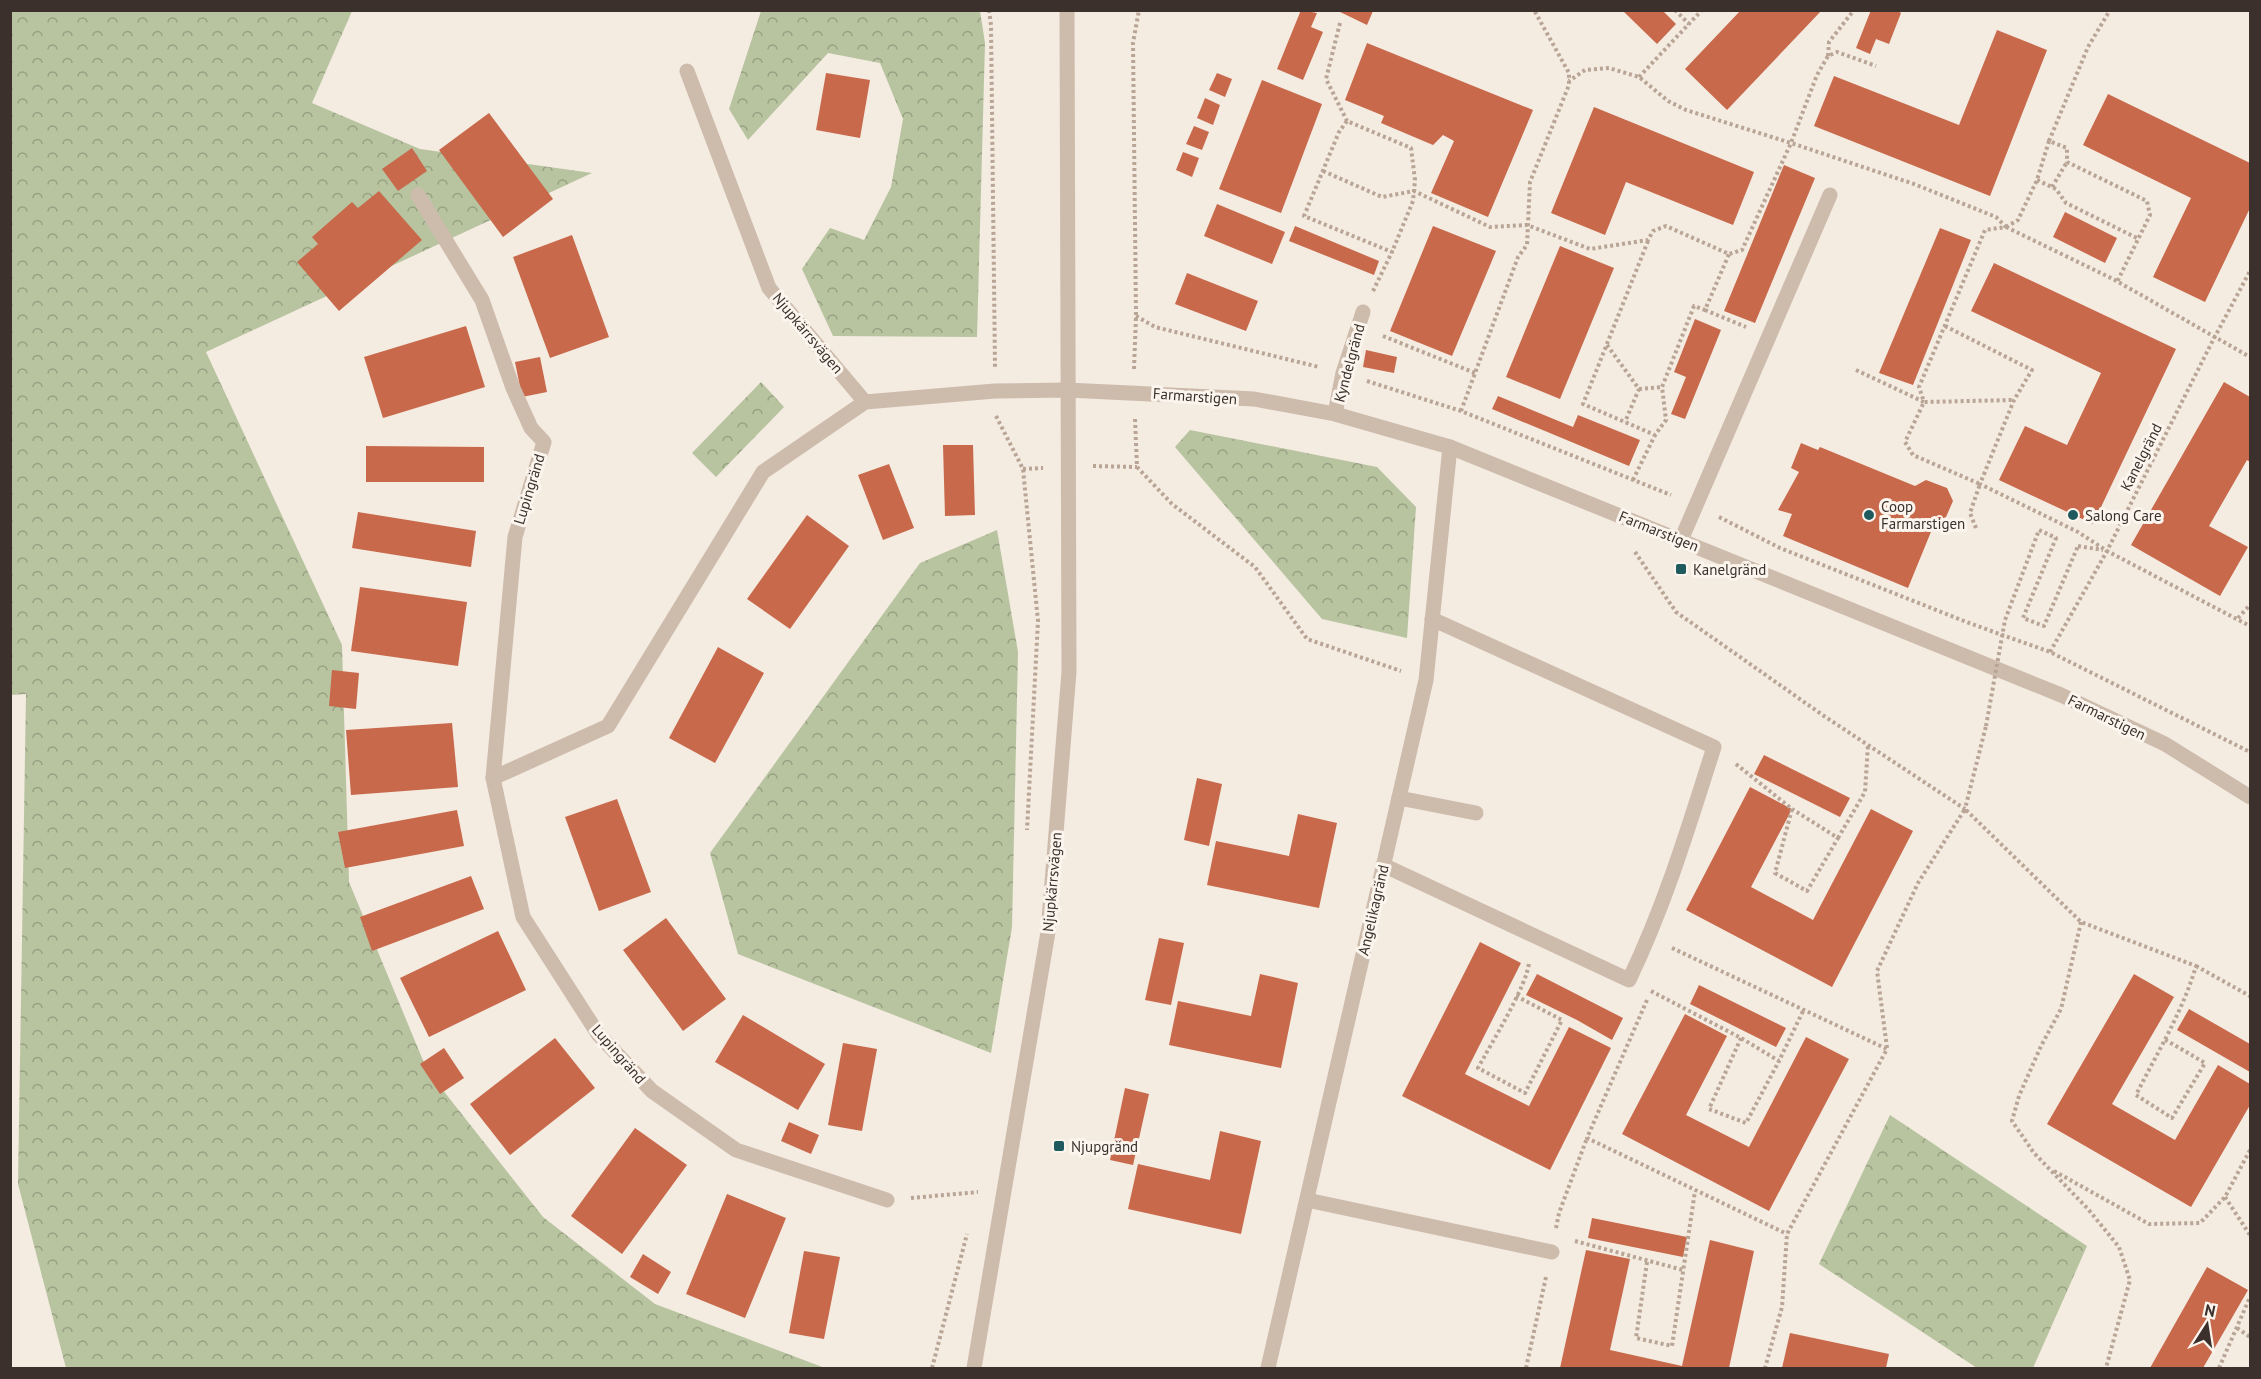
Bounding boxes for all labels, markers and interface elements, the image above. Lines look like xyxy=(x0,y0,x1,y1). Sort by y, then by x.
street label: Njupkärrsvägen xyxy=(769,289,847,377)
street label: Kyndelgränd xyxy=(1329,322,1369,404)
street label: Farmarstigen xyxy=(1152,384,1238,408)
street label: Kanelgränd xyxy=(2116,420,2166,494)
street label: Lupingränd xyxy=(509,451,549,527)
place label: Coop Farmarstigen xyxy=(1881,497,1965,533)
street label: Farmarstigen xyxy=(1616,506,1702,556)
place label: Salong Care xyxy=(2085,506,2162,525)
marker: Coop Farmarstigen xyxy=(1862,508,1876,522)
marker: Salong Care xyxy=(2066,508,2080,522)
place label: Kanelgränd xyxy=(1693,560,1766,579)
marker: Kanelgränd xyxy=(1674,562,1688,576)
street label: Farmarstigen xyxy=(2065,690,2149,744)
street label: Njupkärrsvägen xyxy=(1038,831,1066,933)
street label: Angelikagränd xyxy=(1353,863,1393,957)
street label: Lupingränd xyxy=(588,1020,650,1088)
place label: Njupgränd xyxy=(1071,1137,1138,1156)
marker: Njupgränd xyxy=(1052,1139,1066,1153)
north arrow xyxy=(2177,1295,2237,1355)
text: N xyxy=(2203,1299,2217,1321)

